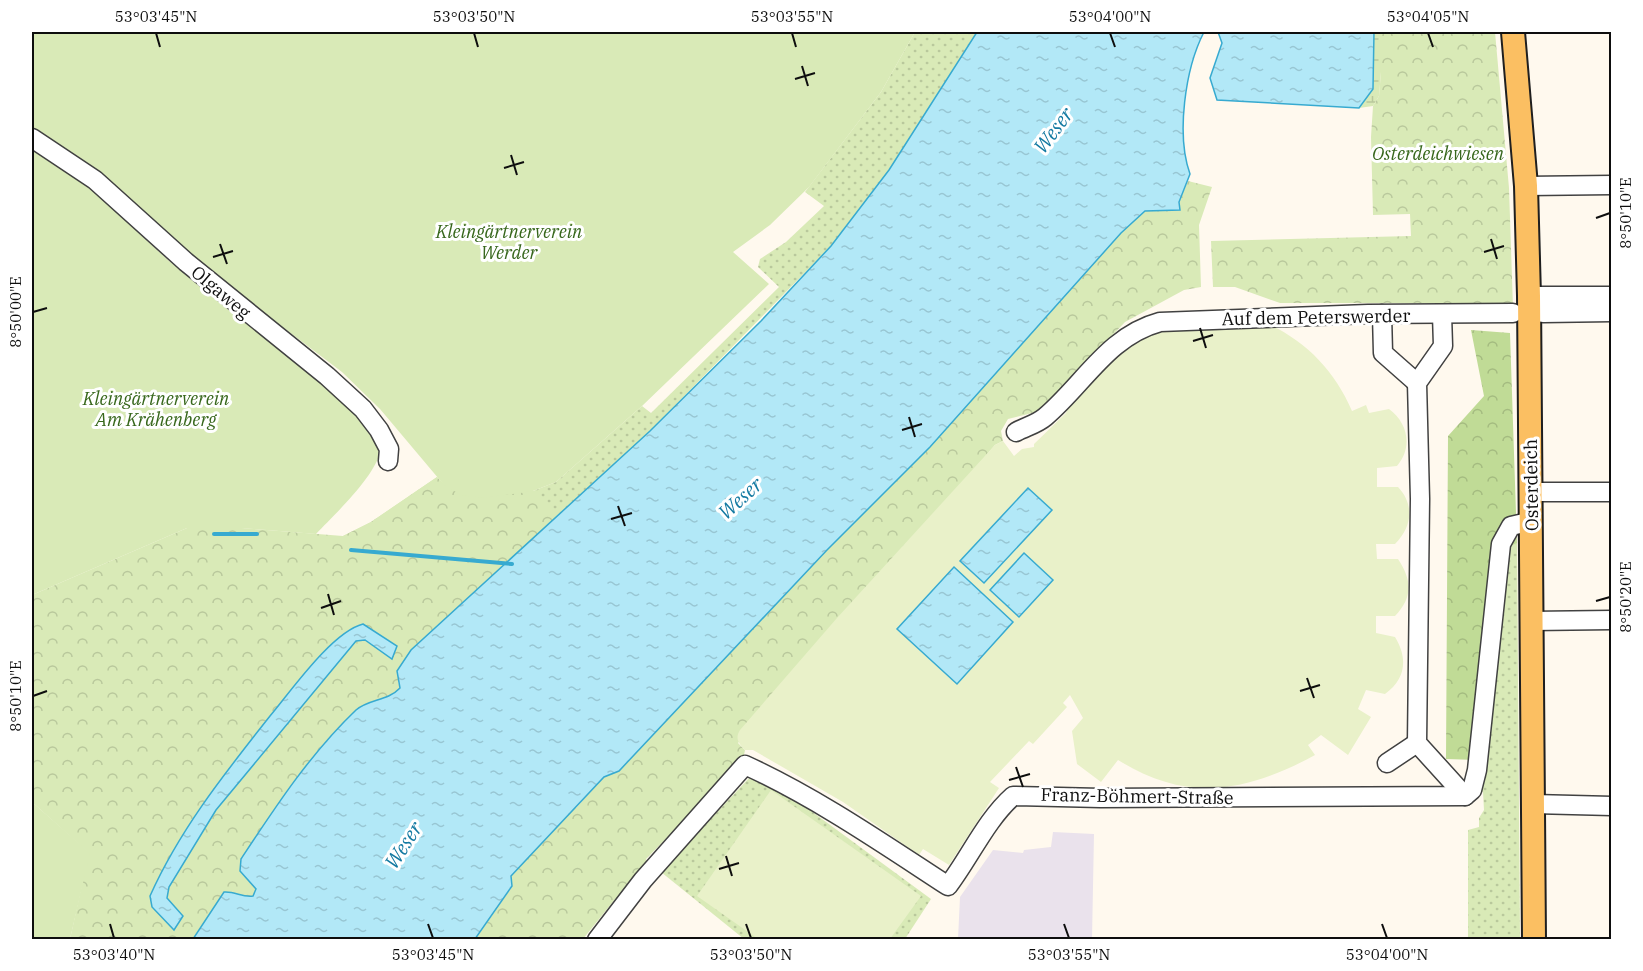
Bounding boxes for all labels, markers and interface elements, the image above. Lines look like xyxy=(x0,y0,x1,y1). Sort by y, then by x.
text: 53°03'45"N xyxy=(115,7,197,26)
text: 53°03'50"N xyxy=(433,7,515,26)
text: 53°03'55"N xyxy=(751,7,833,26)
text: 53°04'00"N xyxy=(1069,7,1151,26)
text: 53°04'05"N xyxy=(1387,7,1469,26)
water label: Weser xyxy=(1027,101,1080,159)
park label: Osterdeichwiesen xyxy=(1372,142,1505,165)
text: 8°50'10"E xyxy=(1616,177,1635,249)
park label: Kleingärtnerverein Werder xyxy=(435,220,583,264)
street label: Olgaweg xyxy=(186,260,256,324)
text: 8°50'00"E xyxy=(6,276,25,348)
street label: Auf dem Peterswerder xyxy=(1221,304,1411,330)
park label: Kleingärtnerverein Am Krähenberg xyxy=(82,387,230,431)
street label: Osterdeich xyxy=(1519,439,1543,531)
water label: Weser xyxy=(712,470,769,525)
text: 8°50'20"E xyxy=(1616,561,1635,633)
text: 8°50'10"E xyxy=(6,660,25,732)
street label: Franz-Böhmert-Straße xyxy=(1040,783,1234,809)
water label: Weser xyxy=(378,815,429,874)
text: 53°03'40"N xyxy=(73,945,155,964)
text: 53°03'45"N xyxy=(392,945,474,964)
text: 53°03'50"N xyxy=(710,945,792,964)
text: 53°03'55"N xyxy=(1028,945,1110,964)
text: 53°04'00"N xyxy=(1346,945,1428,964)

